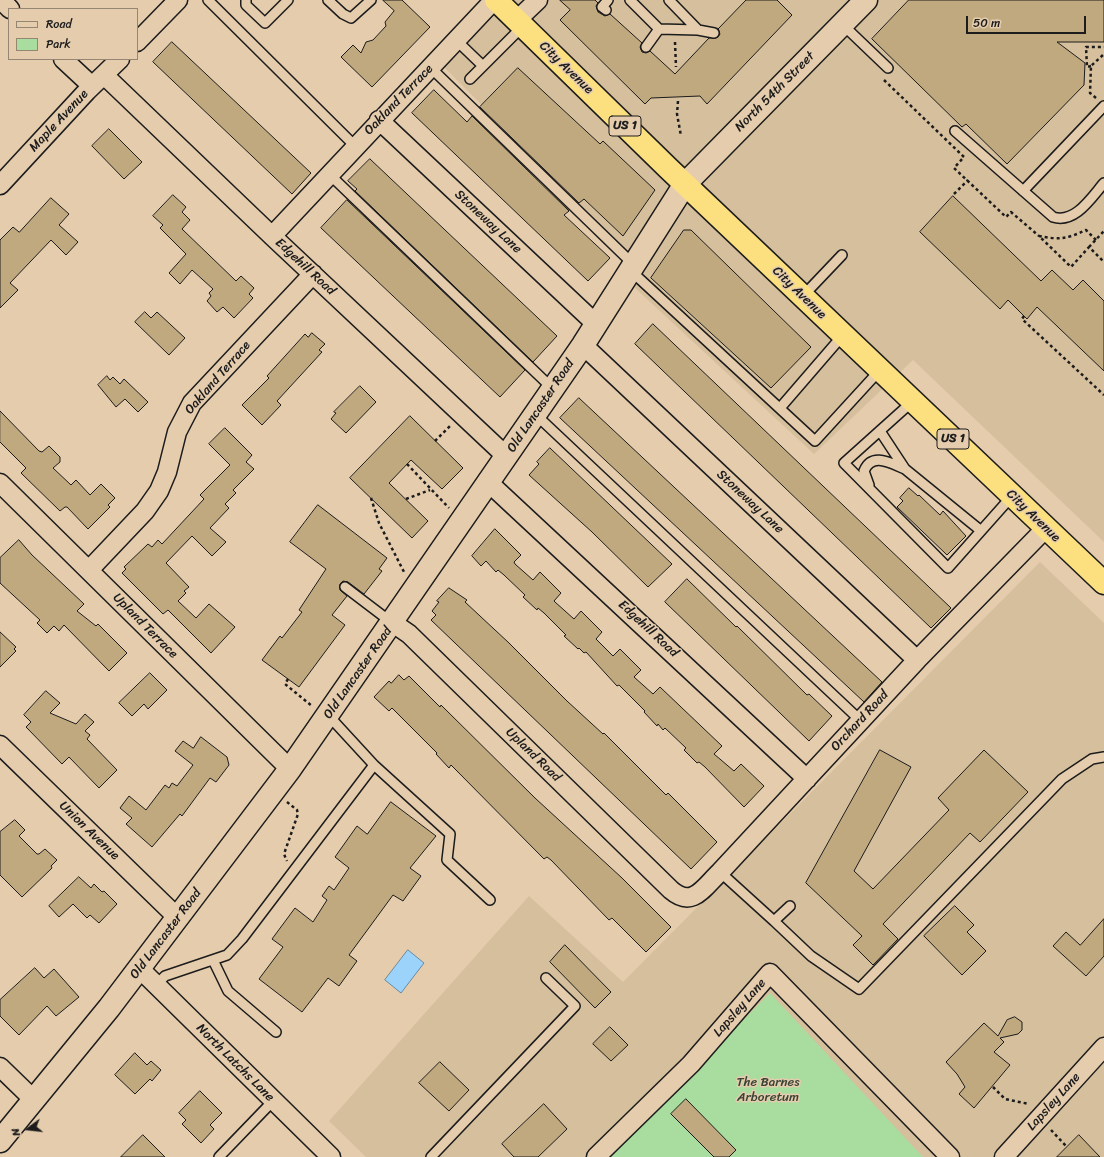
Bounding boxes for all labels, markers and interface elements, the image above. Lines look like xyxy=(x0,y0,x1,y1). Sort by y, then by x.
legend xyxy=(8,8,138,60)
scale bar xyxy=(968,8,1088,34)
text: 50 m xyxy=(973,12,1000,34)
text: Road xyxy=(46,13,72,35)
text: Park xyxy=(46,33,71,55)
street label: City Avenue xyxy=(536,38,596,98)
street label: North 54th Street xyxy=(732,49,818,135)
street label: Oakland Terrace xyxy=(361,61,437,139)
street label: Maple Avenue xyxy=(26,87,92,155)
road number: US 1 xyxy=(609,116,641,136)
street label: Stoneway Lane xyxy=(451,187,525,257)
street label: Edgehill Road xyxy=(272,235,338,299)
street label: City Avenue xyxy=(769,263,829,323)
street label: Oakland Terrace xyxy=(182,338,254,418)
street label: Old Lancaster Road xyxy=(504,357,578,455)
road number: US 1 xyxy=(937,429,969,449)
street label: Stoneway Lane xyxy=(713,467,787,537)
street label: City Avenue xyxy=(1003,486,1063,546)
street label: Upland Terrace xyxy=(109,590,181,662)
street label: Edgehill Road xyxy=(615,597,681,661)
street label: Old Lancaster Road xyxy=(320,624,396,722)
street label: Orchard Road xyxy=(828,688,892,754)
street label: Upland Road xyxy=(502,725,564,785)
street label: Union Avenue xyxy=(56,798,122,864)
street label: Old Lancaster Road xyxy=(127,886,205,982)
street label: Lapsley Lane xyxy=(710,976,770,1040)
street label: North Latchs Lane xyxy=(193,1021,277,1105)
street label: Lapsley Lane xyxy=(1024,1070,1084,1134)
park label: The Barnes Arboretum xyxy=(736,1075,800,1106)
north arrow xyxy=(8,1109,48,1149)
text: N xyxy=(6,1126,26,1138)

